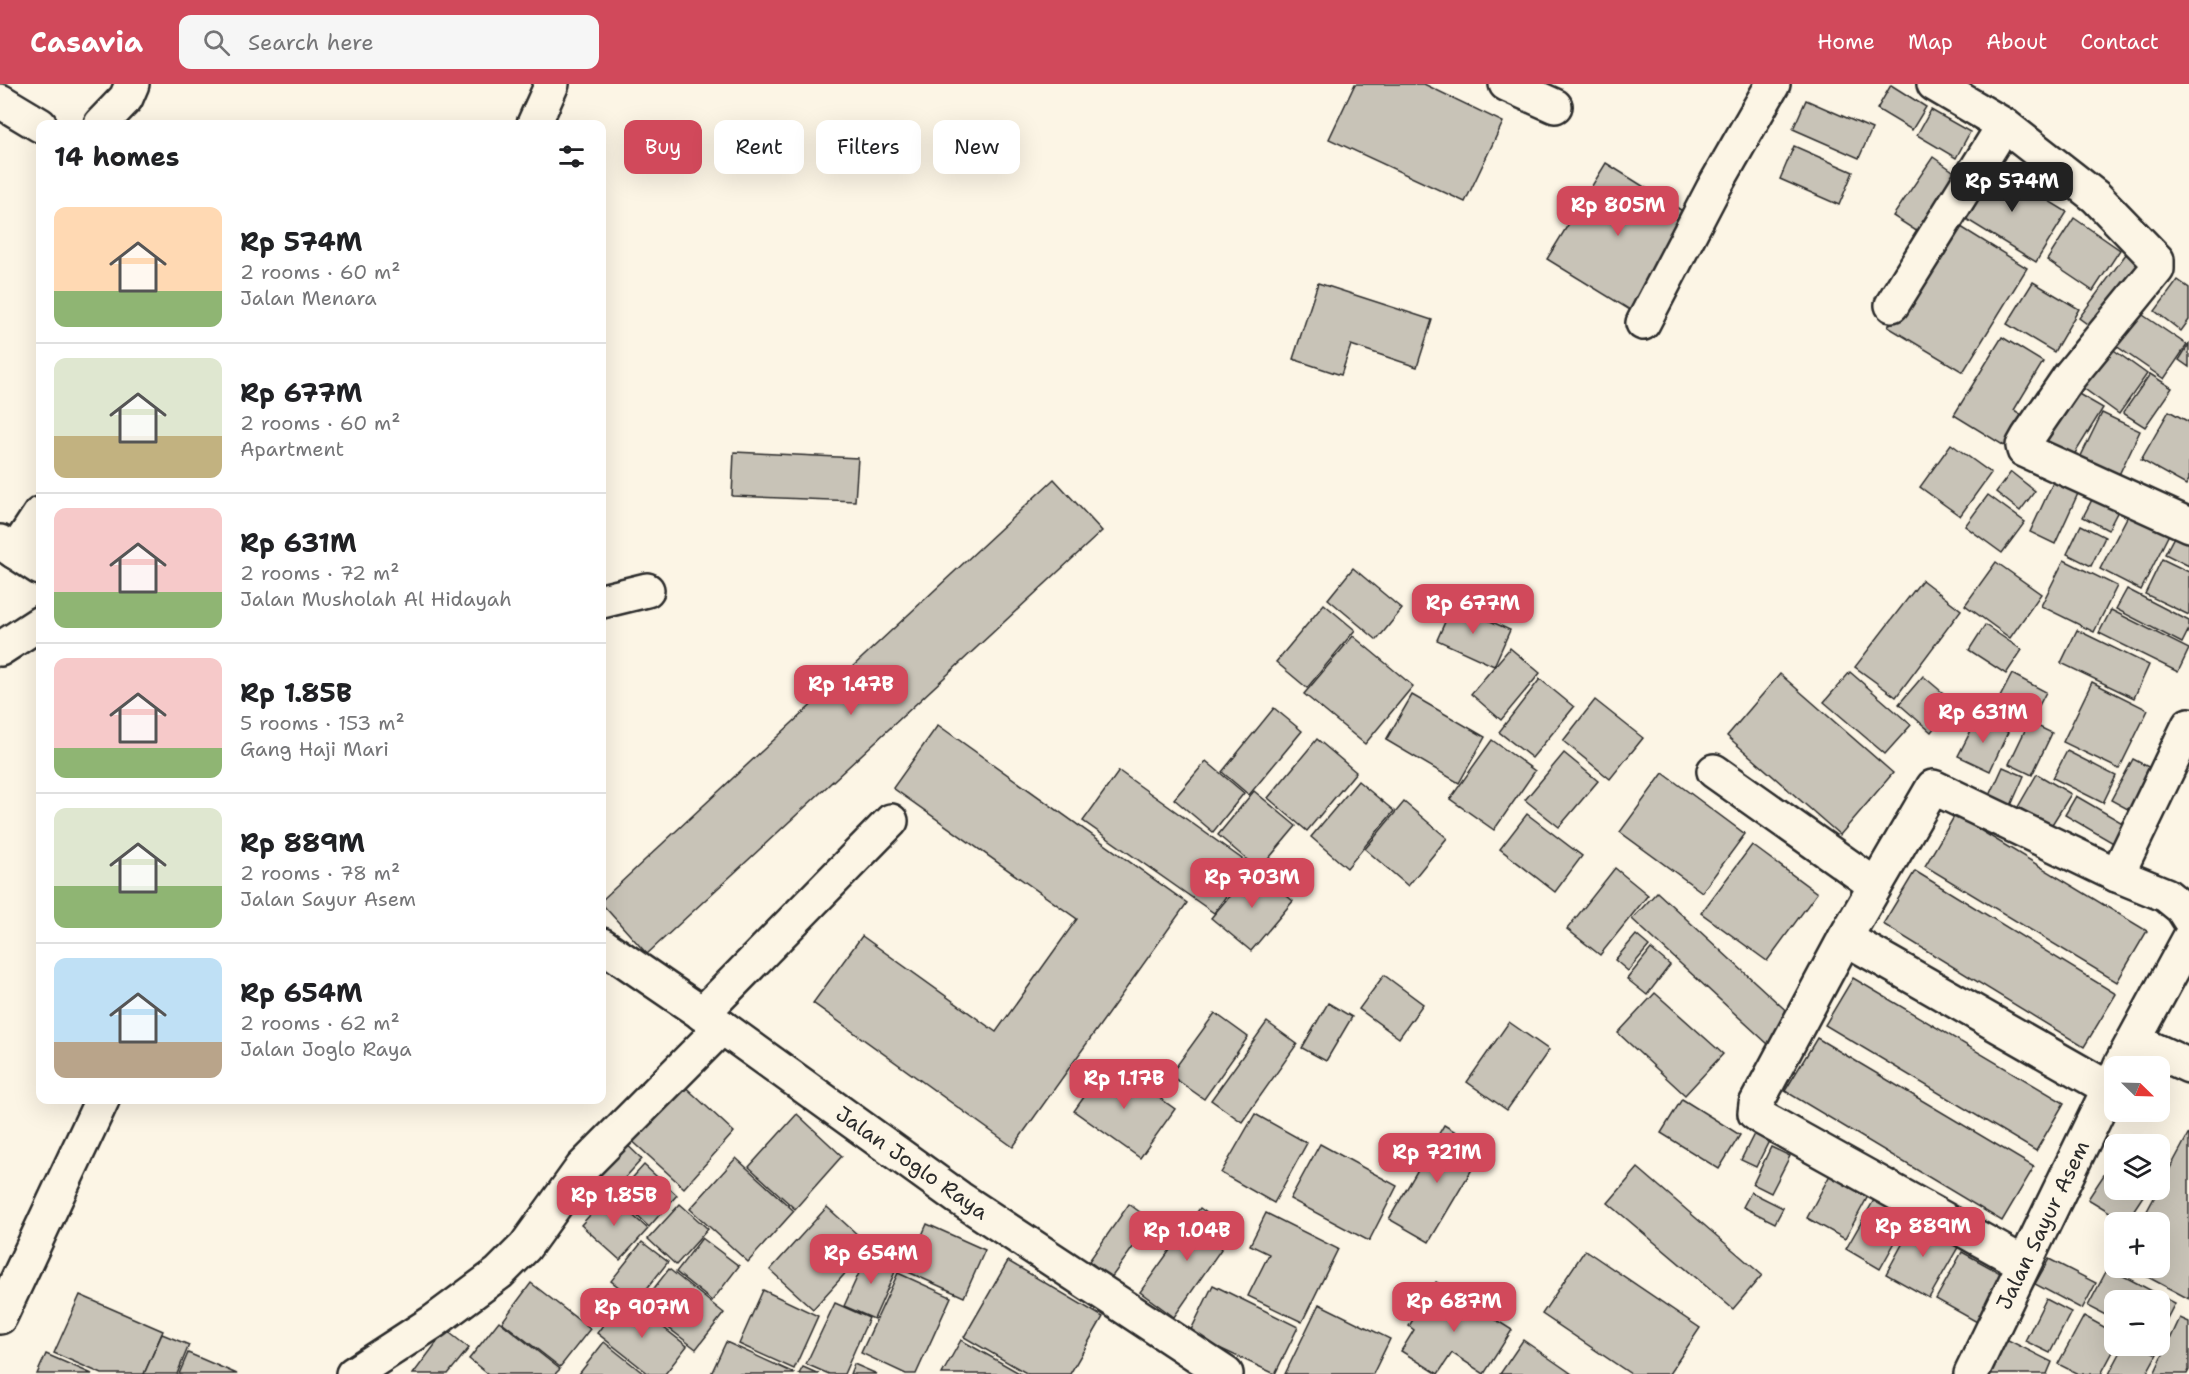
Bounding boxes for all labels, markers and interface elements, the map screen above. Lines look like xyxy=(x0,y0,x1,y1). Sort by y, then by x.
search box xyxy=(179,15,599,69)
text: Casavia xyxy=(30,23,143,61)
icon: search xyxy=(200,26,233,59)
text: Search here xyxy=(248,28,374,57)
text: Home xyxy=(1817,28,1875,56)
text: Map xyxy=(1908,28,1953,56)
text: About xyxy=(1986,28,2047,56)
text: Contact xyxy=(2080,28,2159,56)
chip: Buy xyxy=(624,120,702,174)
chip: Rent xyxy=(714,120,804,174)
chip: Filters xyxy=(816,120,921,174)
chip: New xyxy=(933,120,1020,174)
text: 14 homes xyxy=(54,139,180,174)
icon: filters xyxy=(555,140,588,173)
pin: Rp 574M xyxy=(1957,162,2067,213)
text: Rp 574M xyxy=(1965,168,2059,194)
pin: Rp 805M xyxy=(1563,186,1673,237)
text: Rp 805M xyxy=(1571,192,1665,218)
text: Rp 574M xyxy=(240,224,362,259)
icon: home xyxy=(102,231,174,303)
text: 2 rooms · 60 m² xyxy=(240,259,400,285)
text: Jalan Menara xyxy=(240,285,377,311)
text: Rp 677M xyxy=(240,375,363,410)
icon: home xyxy=(102,382,174,454)
text: 2 rooms · 60 m² xyxy=(240,410,400,436)
text: Apartment xyxy=(240,436,344,462)
text: Rp 631M xyxy=(240,525,357,560)
icon: home xyxy=(102,532,174,604)
text: 2 rooms · 72 m² xyxy=(240,560,399,586)
pin: Rp 677M xyxy=(1418,584,1528,635)
text: Jalan Musholah Al Hidayah xyxy=(240,586,512,612)
text: Rp 677M xyxy=(1426,590,1520,616)
pin: Rp 1.47B xyxy=(789,665,913,716)
text: Rp 1.47B xyxy=(808,671,894,697)
text: Rp 1.85B xyxy=(240,675,352,710)
icon: home xyxy=(102,682,174,754)
pin: Rp 631M xyxy=(1928,693,2038,744)
text: Rp 631M xyxy=(1938,699,2028,725)
text: 5 rooms · 153 m² xyxy=(240,710,405,736)
text: Gang Haji Mari xyxy=(240,736,389,762)
text: Rp 889M xyxy=(240,825,365,860)
icon: home xyxy=(102,832,174,904)
pin: Rp 703M xyxy=(1197,858,1307,909)
text: 2 rooms · 78 m² xyxy=(240,860,400,886)
text: Rp 703M xyxy=(1204,864,1300,890)
text: Jalan Sayur Asem xyxy=(240,886,416,912)
text: Rp 654M xyxy=(240,975,363,1010)
icon: home xyxy=(102,982,174,1054)
text: 2 rooms · 62 m² xyxy=(240,1010,400,1036)
text: Jalan Joglo Raya xyxy=(240,1036,412,1062)
north arrow xyxy=(2104,1056,2170,1122)
map controls xyxy=(2104,1056,2170,1356)
pin: Rp 1.17B xyxy=(1062,1059,1186,1110)
text: Rp 1.17B xyxy=(1084,1065,1164,1091)
street label: Jalan Joglo Raya xyxy=(830,1100,994,1226)
pin: Rp 721M xyxy=(1382,1133,1492,1184)
button: layers xyxy=(2104,1134,2170,1200)
street label: Jalan Sayur Asem xyxy=(1990,1136,2096,1314)
text: Rp 721M xyxy=(1392,1139,1482,1165)
pin: Rp 1.85B xyxy=(552,1176,676,1227)
text: Rp 1.85B xyxy=(571,1182,657,1208)
pin: Rp 889M xyxy=(1868,1207,1978,1258)
pin: Rp 1.04B xyxy=(1125,1211,1249,1262)
button: + xyxy=(2104,1212,2170,1278)
text: Rp 889M xyxy=(1875,1213,1971,1239)
text: Rp 1.04B xyxy=(1143,1217,1231,1243)
pin: Rp 654M xyxy=(816,1234,926,1285)
text: Rp 654M xyxy=(824,1240,918,1266)
pin: Rp 687M xyxy=(1399,1282,1509,1333)
pin: Rp 907M xyxy=(587,1288,697,1339)
text: Rp 687M xyxy=(1406,1288,1502,1314)
button: − xyxy=(2104,1290,2170,1356)
text: Rp 907M xyxy=(594,1294,690,1320)

